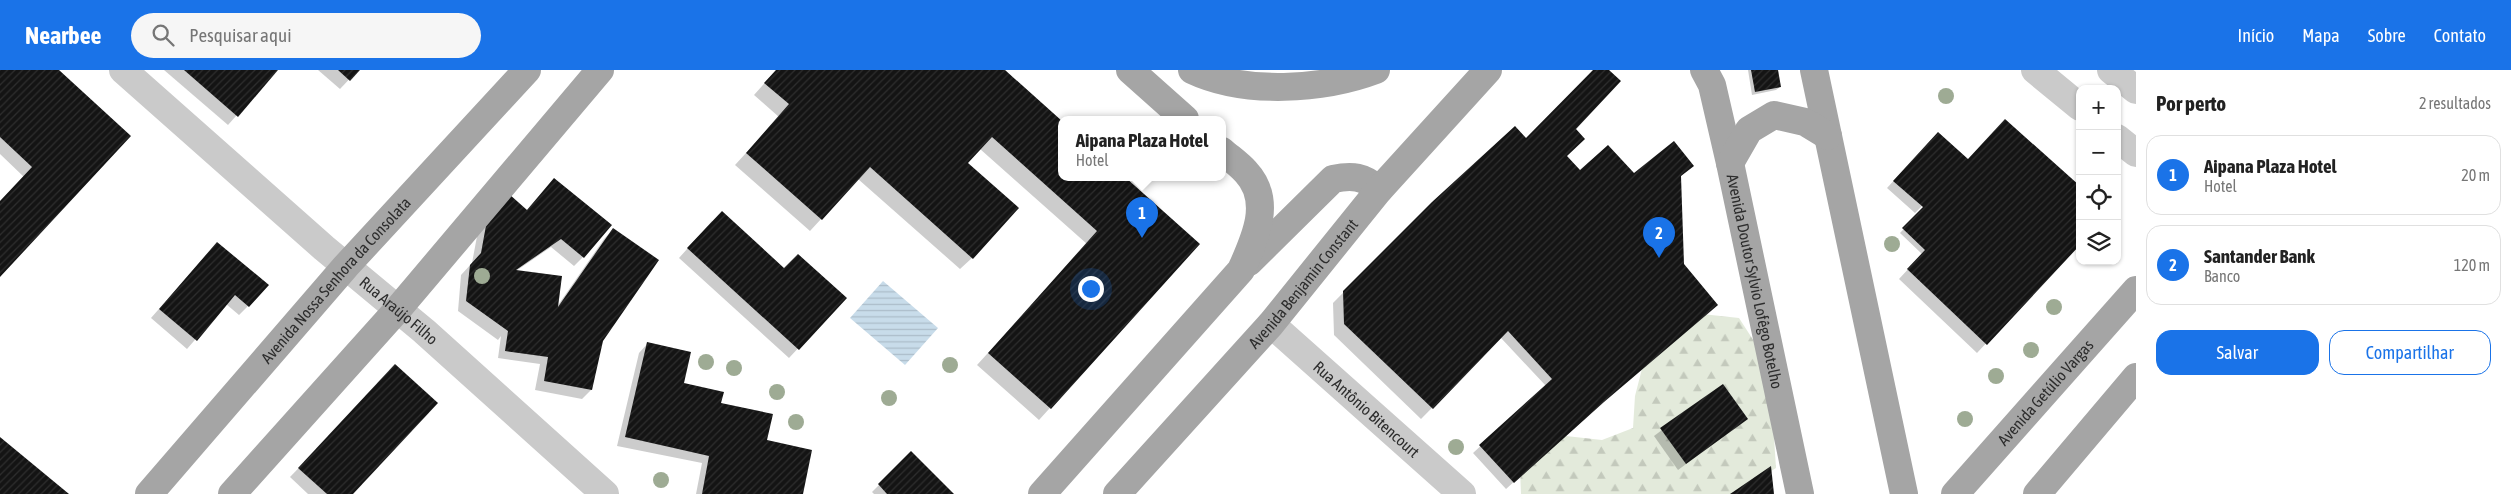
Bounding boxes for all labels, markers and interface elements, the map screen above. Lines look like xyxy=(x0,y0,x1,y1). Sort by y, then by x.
search box xyxy=(131,13,481,58)
icon: search xyxy=(149,21,177,49)
text: Nearbee xyxy=(25,22,101,49)
text: Pesquisar aqui xyxy=(189,24,292,46)
text: Início xyxy=(2238,25,2274,46)
text: Mapa xyxy=(2302,25,2340,46)
text: Sobre xyxy=(2368,25,2406,46)
text: Contato xyxy=(2434,25,2486,46)
map controls xyxy=(2076,85,2121,265)
button: + xyxy=(2076,85,2121,130)
text: Por perto xyxy=(2156,91,2226,115)
text: 2 resultados xyxy=(2419,94,2491,112)
popup xyxy=(1058,116,1226,181)
text: Aipana Plaza Hotel xyxy=(1076,129,1208,151)
button: − xyxy=(2076,130,2121,175)
text: Hotel xyxy=(1076,151,1109,169)
text: Aipana Plaza Hotel xyxy=(2204,155,2337,177)
text: 1 xyxy=(2169,166,2177,184)
text: 20 m xyxy=(2461,166,2490,184)
street label: Avenida Doutor Sylvio Lofêgo Botelho xyxy=(1724,172,1786,390)
button: locate xyxy=(2076,175,2121,220)
text: Hotel xyxy=(2204,177,2237,195)
street label: Avenida Nossa Senhora da Consolata xyxy=(257,193,414,367)
pin: 1 xyxy=(1126,197,1158,238)
street label: Avenida Benjamin Constant xyxy=(1245,215,1361,352)
pin: 2 xyxy=(1643,217,1675,258)
button: layers xyxy=(2076,220,2121,265)
text: Santander Bank xyxy=(2204,245,2315,267)
text: 2 xyxy=(2169,256,2177,274)
text: 120 m xyxy=(2454,256,2490,274)
text: Banco xyxy=(2204,267,2240,285)
street label: Rua Araújo Filho xyxy=(356,273,442,348)
your location xyxy=(1078,276,1104,302)
button: Salvar xyxy=(2156,330,2319,375)
button: Compartilhar xyxy=(2329,330,2491,375)
street label: Avenida Getúlio Vargas xyxy=(1994,336,2097,449)
street label: Rua Antônio Bitencourt xyxy=(1310,357,1423,461)

